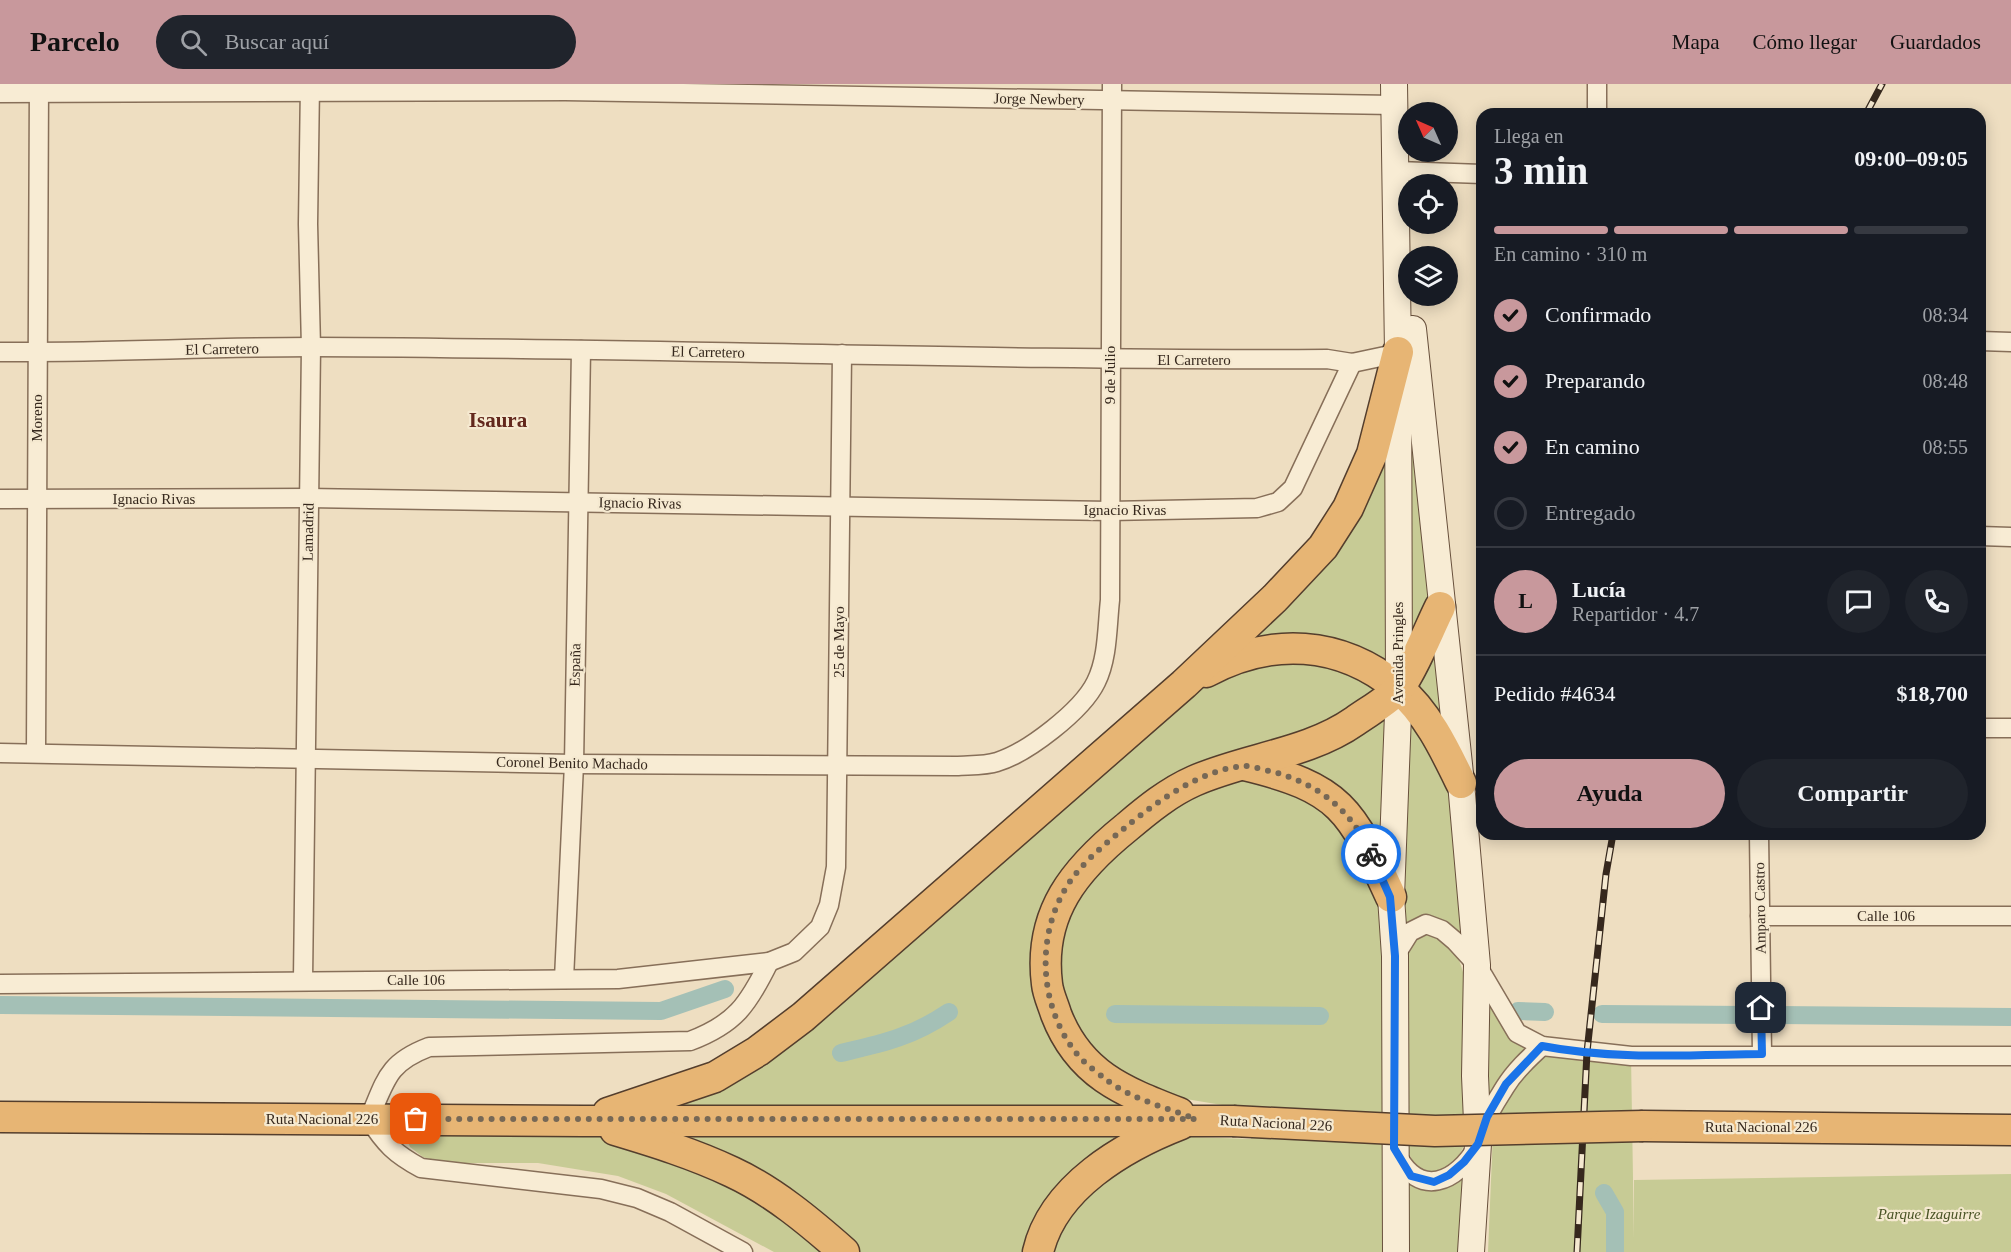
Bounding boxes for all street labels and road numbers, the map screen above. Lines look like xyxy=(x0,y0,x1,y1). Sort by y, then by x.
street label: Jorge Newbery xyxy=(993,90,1085,108)
street label: El Carretero xyxy=(185,340,259,358)
street label: El Carretero xyxy=(671,343,745,361)
street label: 9 de Julio xyxy=(1102,346,1118,404)
street label: El Carretero xyxy=(1157,352,1231,368)
street label: Moreno xyxy=(29,394,45,442)
street label: Ignacio Rivas xyxy=(113,491,196,507)
street label: Ignacio Rivas xyxy=(598,494,682,512)
street label: Lamadrid xyxy=(299,502,317,561)
street label: Ignacio Rivas xyxy=(1084,502,1167,518)
street label: Avenida Pringles xyxy=(1390,602,1406,704)
street label: 25 de Mayo xyxy=(831,606,847,678)
street label: España xyxy=(567,643,583,687)
street label: Coronel Benito Machado xyxy=(496,754,648,772)
street label: Amparo Castro xyxy=(1751,862,1769,954)
street label: Calle 106 xyxy=(1857,908,1915,924)
street label: Calle 106 xyxy=(387,972,445,988)
street label: Ruta Nacional 226 xyxy=(266,1111,379,1127)
street label: Ruta Nacional 226 xyxy=(1219,1112,1333,1134)
street label: Ruta Nacional 226 xyxy=(1705,1119,1818,1135)

